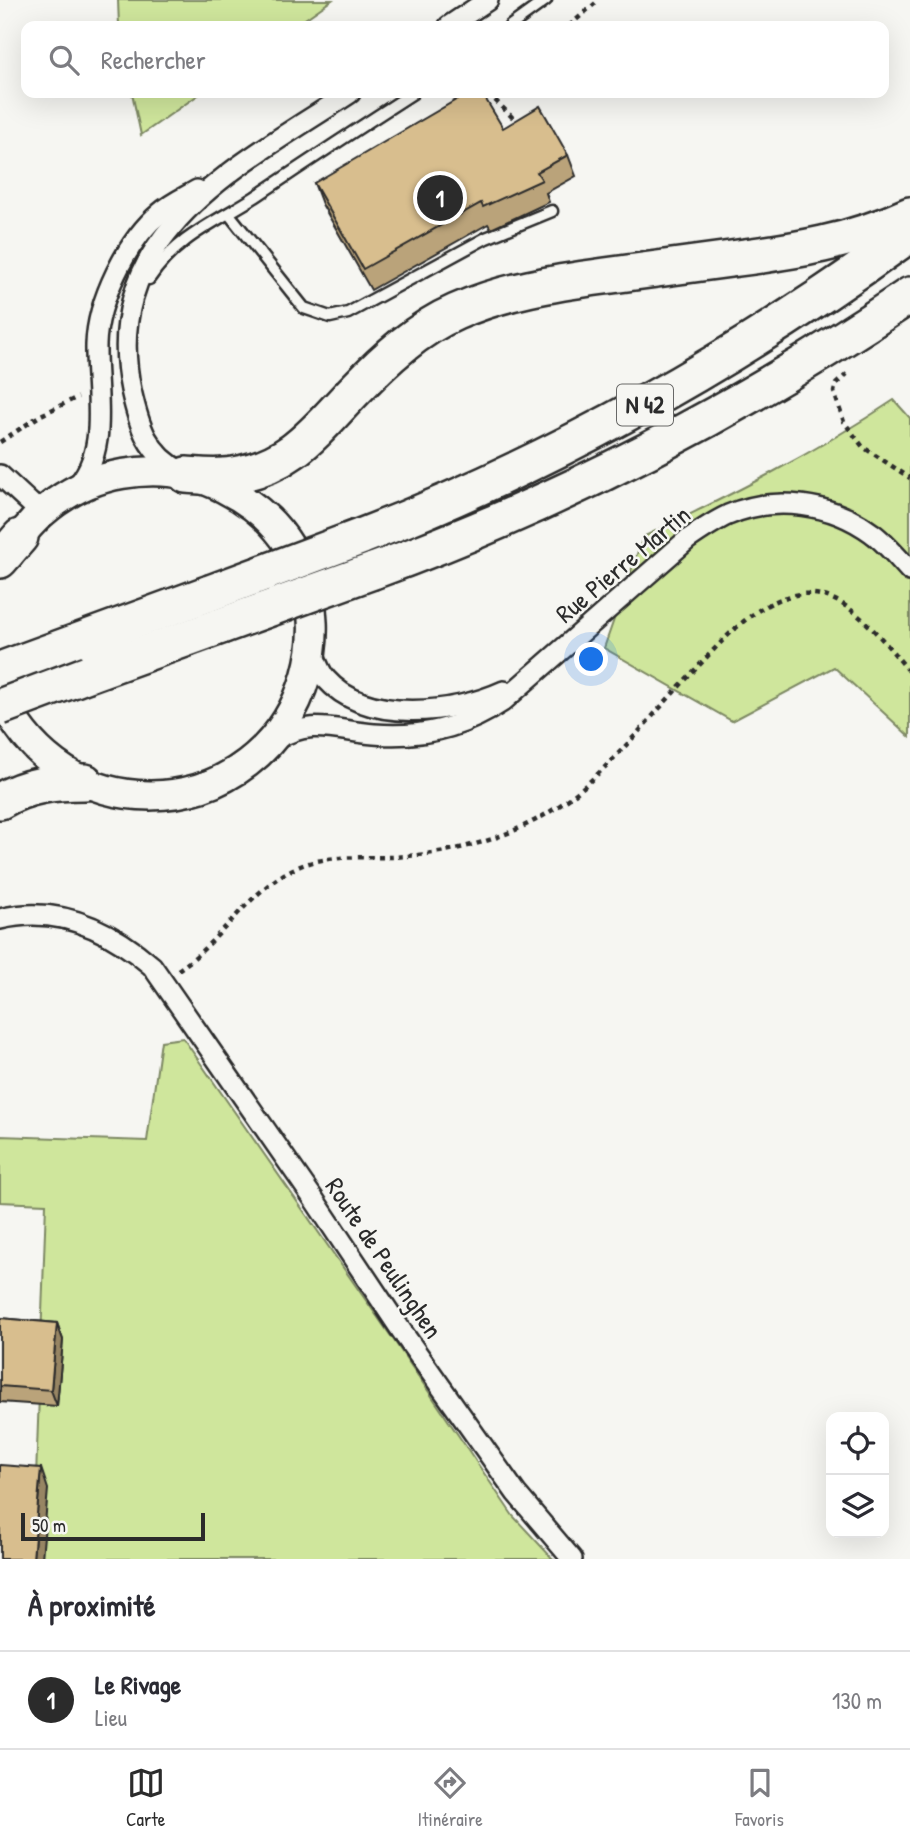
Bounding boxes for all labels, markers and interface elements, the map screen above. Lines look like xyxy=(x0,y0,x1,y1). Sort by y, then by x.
search box xyxy=(21,21,889,98)
icon: search xyxy=(45,41,83,79)
text: Rechercher xyxy=(101,42,206,77)
pin: 1 xyxy=(417,172,463,224)
road number: N 42 xyxy=(617,384,673,426)
street label: Rue Pierre Martin xyxy=(548,497,697,630)
your location xyxy=(574,642,608,676)
street label: Route de Peulinghen xyxy=(318,1171,451,1345)
map controls xyxy=(826,1412,889,1538)
button: locate xyxy=(826,1412,889,1475)
button: layers xyxy=(826,1475,889,1538)
scale bar xyxy=(21,1510,205,1542)
text: 50 m xyxy=(32,1512,66,1538)
text: À proximité xyxy=(28,1585,156,1625)
text: Le Rivage xyxy=(95,1667,181,1702)
text: 1 xyxy=(47,1685,55,1716)
text: 130 m xyxy=(832,1685,882,1716)
text: Lieu xyxy=(95,1702,127,1733)
tab: Carte xyxy=(126,1764,165,1832)
tab: Itinéraire xyxy=(418,1764,483,1832)
tab: Favoris xyxy=(735,1764,784,1832)

